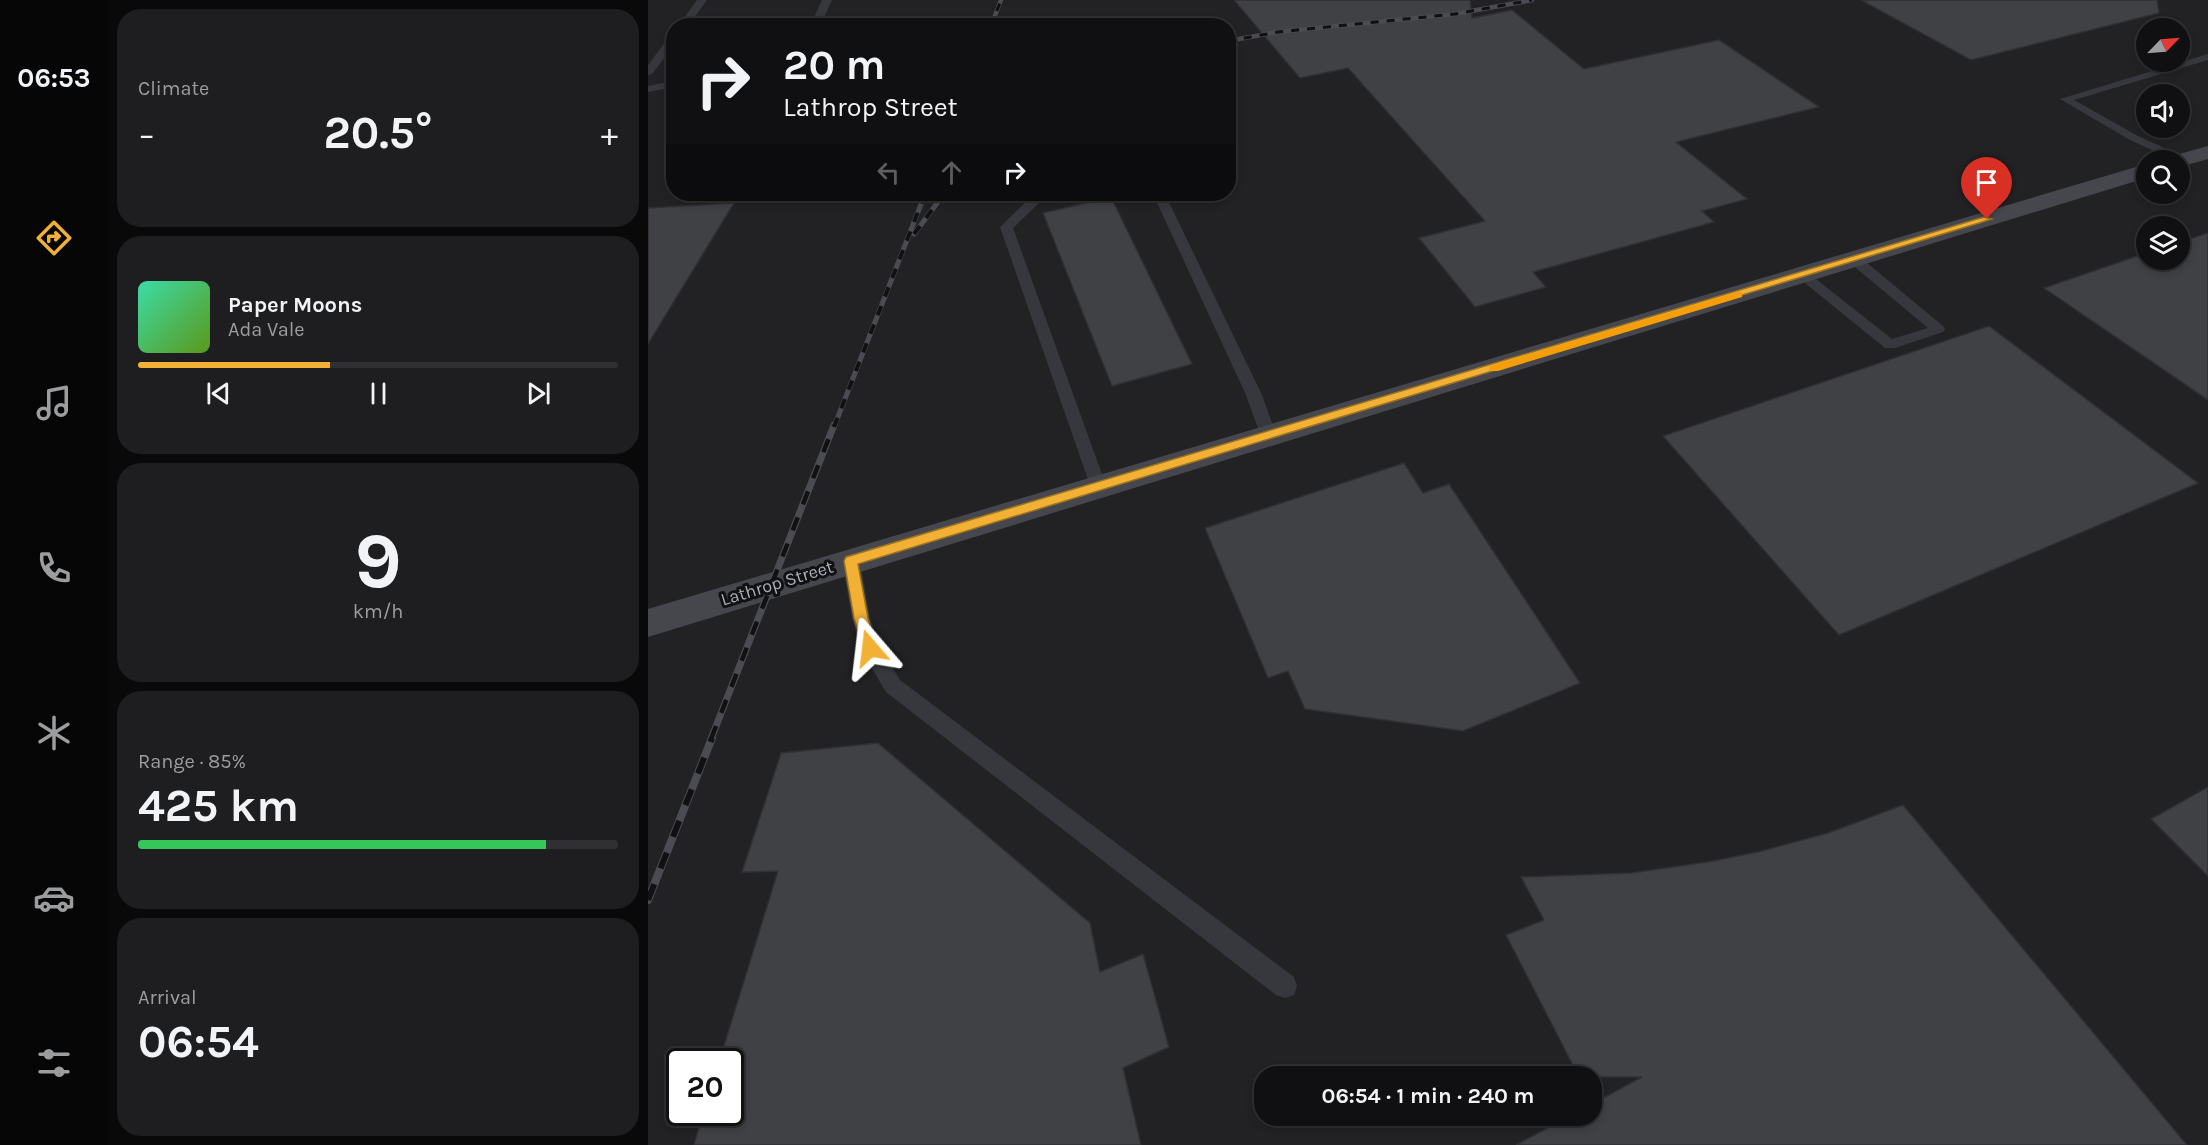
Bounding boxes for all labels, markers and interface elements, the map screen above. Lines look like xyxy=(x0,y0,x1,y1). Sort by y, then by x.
north arrow xyxy=(2136,18,2190,72)
map controls xyxy=(2136,18,2190,270)
text: 20 m xyxy=(783,40,885,90)
icon: right xyxy=(684,42,762,120)
text: 06:53 xyxy=(17,62,91,94)
text: Climate xyxy=(138,77,209,100)
button: sound xyxy=(2136,84,2190,138)
text: Lathrop Street xyxy=(783,91,958,123)
text: 20.5° xyxy=(323,107,433,159)
text: − xyxy=(138,115,155,153)
text: + xyxy=(601,115,618,153)
button: search xyxy=(2136,150,2190,204)
icon: left xyxy=(872,156,905,189)
icon: ahead xyxy=(935,156,968,189)
icon: right xyxy=(998,156,1031,189)
pin xyxy=(1961,157,2012,219)
icon: arrive xyxy=(1970,166,2003,199)
button: layers xyxy=(2136,216,2190,270)
icon: directions xyxy=(33,217,75,259)
text: Paper Moons xyxy=(228,292,362,318)
text: Ada Vale xyxy=(228,318,305,341)
icon: previous xyxy=(202,377,235,410)
icon: pause xyxy=(362,377,395,410)
icon: next xyxy=(522,377,555,410)
icon: music xyxy=(33,382,75,424)
text: 9 xyxy=(354,515,402,607)
icon: phone xyxy=(33,547,75,589)
street label: Lathrop Street xyxy=(718,555,836,611)
text: km/h xyxy=(353,600,403,623)
position arrow xyxy=(838,616,902,680)
icon: climate xyxy=(33,712,75,754)
text: Range · 85% xyxy=(138,750,246,773)
text: 425 km xyxy=(138,780,299,832)
icon: car xyxy=(33,877,75,919)
text: Arrival xyxy=(138,986,197,1009)
text: 06:54 xyxy=(138,1016,259,1068)
icon: filters xyxy=(33,1042,75,1084)
speed limit sign: 20 xyxy=(666,1048,744,1126)
text: 06:54 · 1 min · 240 m xyxy=(1322,1083,1534,1109)

